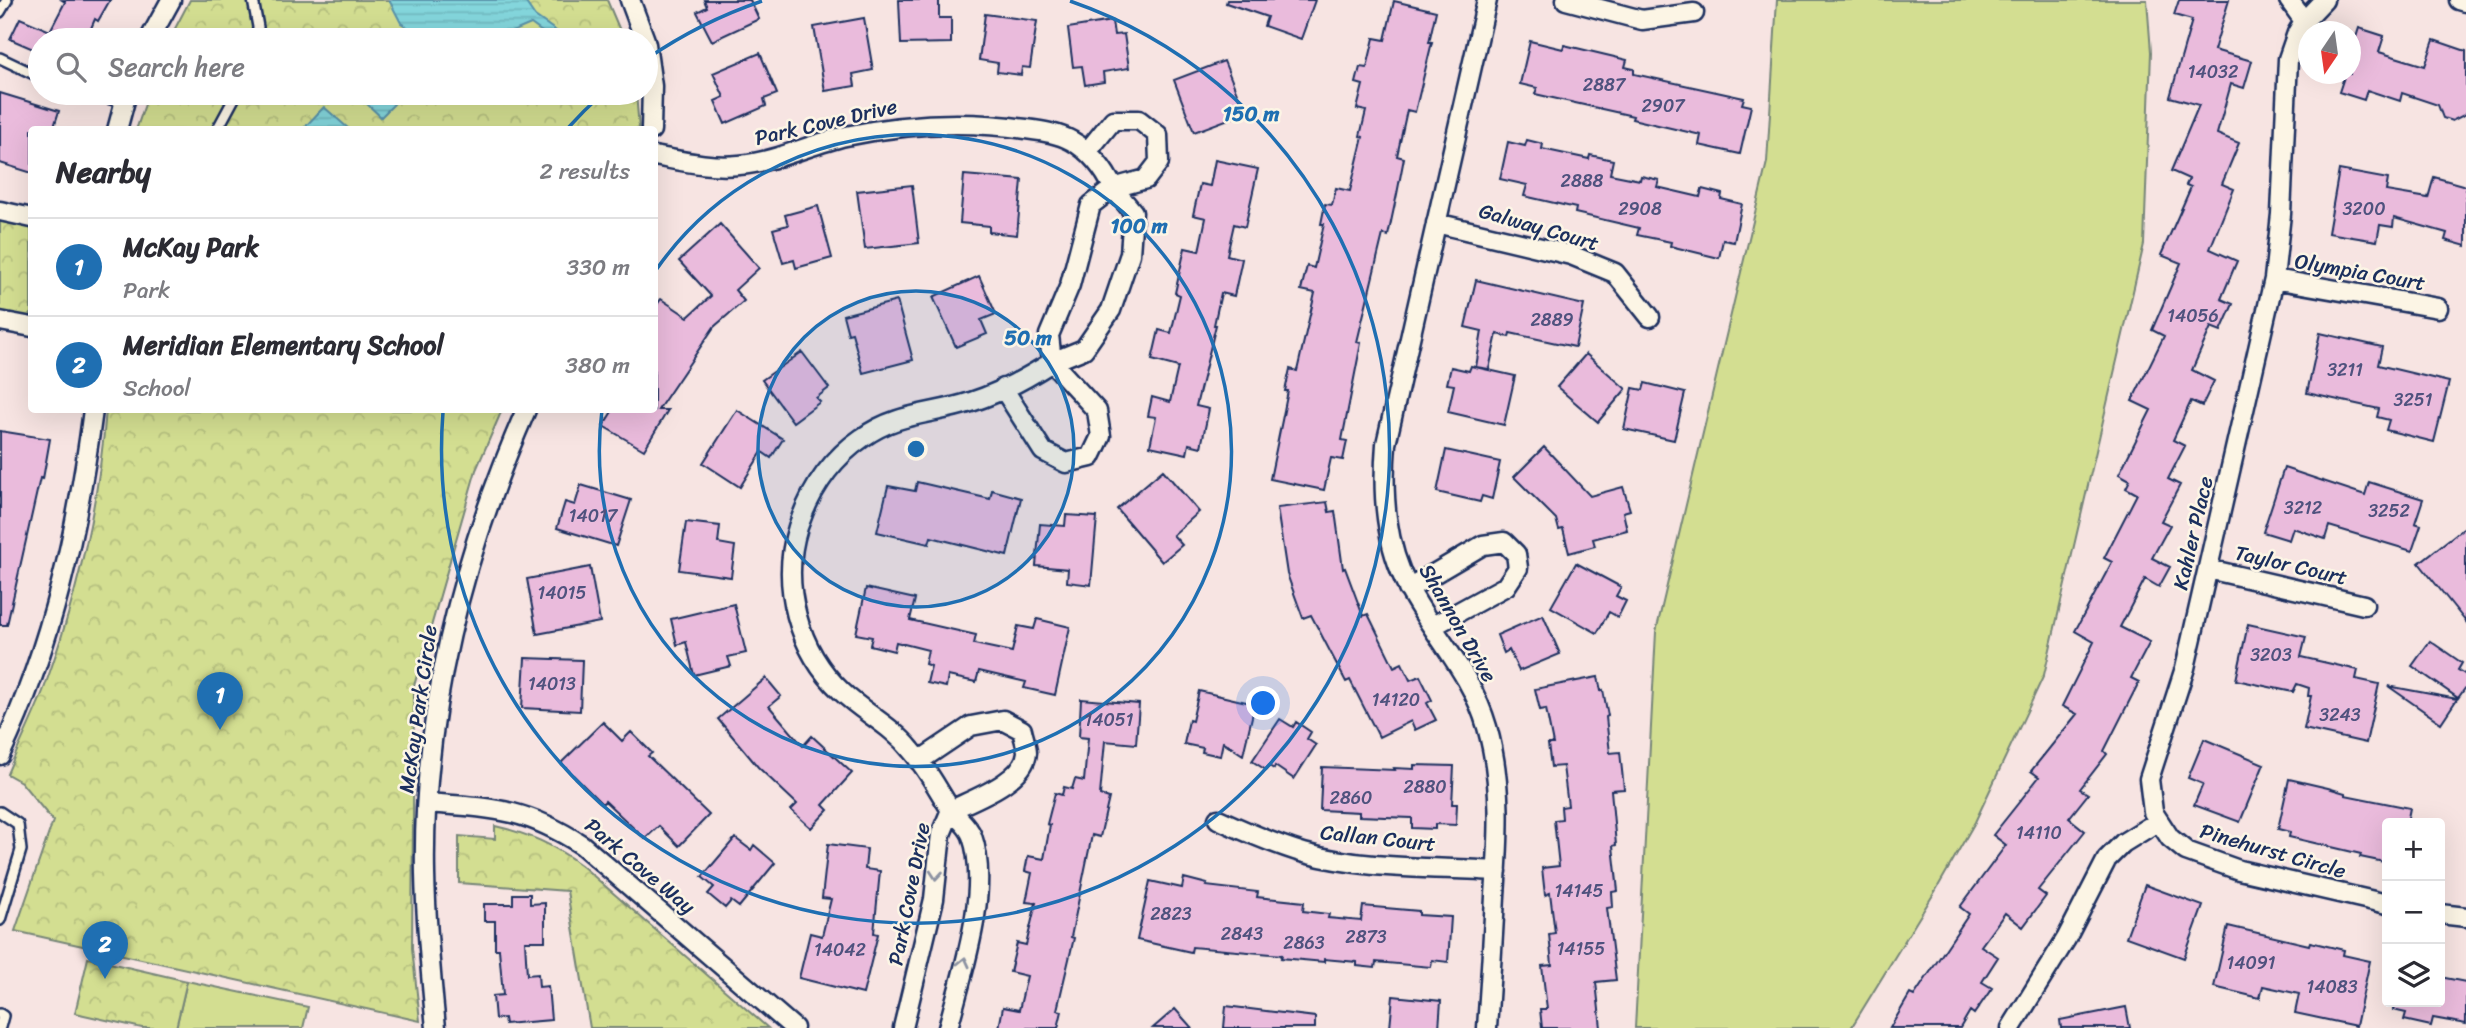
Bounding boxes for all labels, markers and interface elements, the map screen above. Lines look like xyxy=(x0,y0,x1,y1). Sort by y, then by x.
north arrow xyxy=(2298,21,2361,84)
search box xyxy=(28,28,658,105)
text: Search here xyxy=(108,44,245,90)
icon: search xyxy=(52,48,90,86)
house number: 14032 xyxy=(2188,56,2238,88)
house number: 2887 xyxy=(1583,69,1627,101)
street label: Park Cove Drive xyxy=(751,87,901,157)
house number: 2907 xyxy=(1641,90,1686,122)
text: 150 m xyxy=(1223,95,1280,133)
text: Nearby xyxy=(56,145,151,199)
text: 2 results xyxy=(539,151,630,192)
house number: 2888 xyxy=(1561,165,1604,197)
street label: Galway Court xyxy=(1474,192,1604,262)
house number: 2908 xyxy=(1618,193,1662,225)
house number: 3200 xyxy=(2342,193,2386,225)
text: 100 m xyxy=(1110,207,1168,245)
text: McKay Park xyxy=(123,224,259,270)
street label: Olympia Court xyxy=(2292,242,2428,302)
text: 1 xyxy=(74,247,84,288)
text: 330 m xyxy=(567,247,630,288)
text: Park xyxy=(123,270,170,311)
house number: 14056 xyxy=(2167,300,2219,332)
house number: 2889 xyxy=(1530,304,1574,336)
text: 50 m xyxy=(1004,319,1053,357)
text: Meridian Elementary School xyxy=(123,322,444,368)
text: 2 xyxy=(72,345,86,386)
text: 380 m xyxy=(565,345,630,386)
house number: 3211 xyxy=(2327,354,2363,386)
text: School xyxy=(123,368,191,409)
house number: 3251 xyxy=(2394,384,2433,416)
centre of rings xyxy=(904,437,928,461)
street label: Kahler Place xyxy=(2161,472,2225,594)
house number: 3212 xyxy=(2284,492,2322,524)
house number: 3252 xyxy=(2368,495,2410,527)
house number: 14017 xyxy=(569,500,619,532)
street label: Taylor Court xyxy=(2231,534,2351,596)
street label: Shannon Drive xyxy=(1408,556,1508,690)
house number: 14015 xyxy=(537,577,587,609)
street label: McKay Park Circle xyxy=(387,622,449,796)
house number: 3203 xyxy=(2250,639,2292,671)
house number: 14013 xyxy=(528,668,576,700)
pin: 1 xyxy=(197,672,243,730)
house number: 14120 xyxy=(1372,684,1420,716)
your location xyxy=(1246,686,1280,720)
house number: 3243 xyxy=(2319,699,2361,731)
house number: 14051 xyxy=(1084,704,1134,736)
house number: 2880 xyxy=(1403,771,1447,803)
house number: 2860 xyxy=(1330,782,1372,814)
street label: Park Cove Way xyxy=(576,808,704,924)
street label: Pinehurst Circle xyxy=(2195,812,2351,890)
street label: Callan Court xyxy=(1319,813,1437,863)
house number: 14110 xyxy=(2016,817,2062,849)
map controls xyxy=(2382,818,2445,1007)
button: + xyxy=(2382,818,2445,881)
street label: Park Cove Drive xyxy=(877,819,942,969)
one-way arrow xyxy=(929,870,944,881)
house number: 14145 xyxy=(1555,875,1603,907)
button: − xyxy=(2382,881,2445,944)
house number: 2823 xyxy=(1150,898,1192,930)
house number: 2843 xyxy=(1221,918,1263,950)
pin: 2 xyxy=(82,921,128,979)
house number: 2873 xyxy=(1345,921,1387,953)
house number: 2863 xyxy=(1283,927,1325,959)
house number: 14155 xyxy=(1557,933,1605,965)
house number: 14042 xyxy=(814,934,866,966)
button: layers xyxy=(2382,944,2445,1007)
house number: 14091 xyxy=(2226,947,2276,979)
one-way arrow xyxy=(956,956,970,968)
house number: 14083 xyxy=(2306,971,2358,1003)

